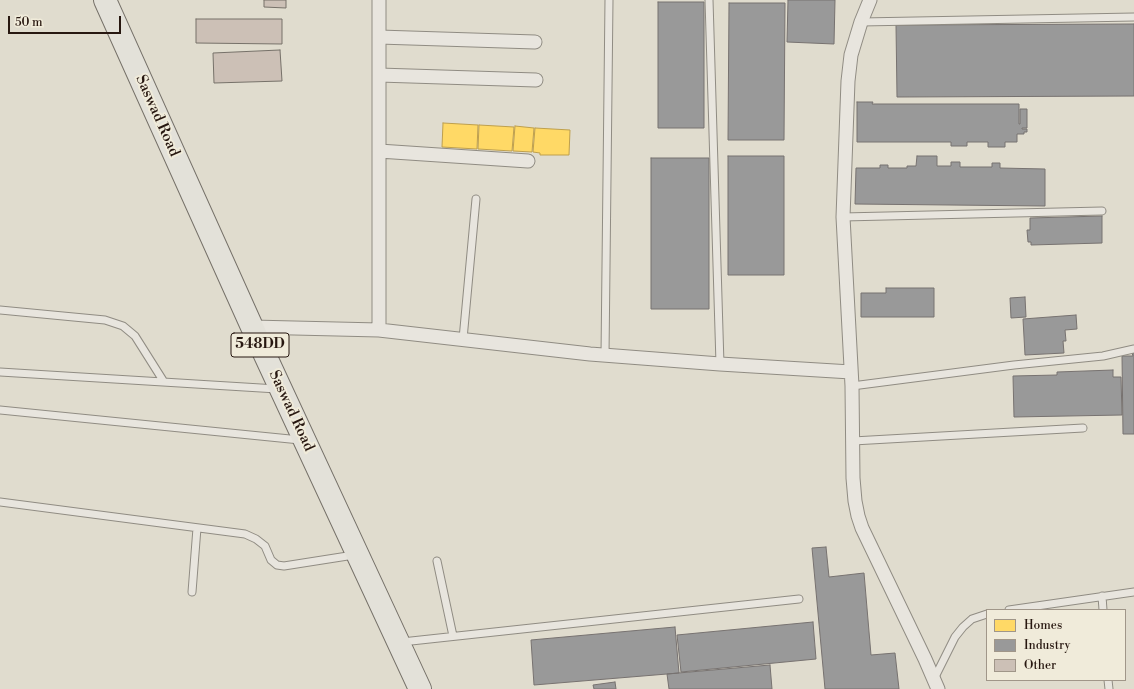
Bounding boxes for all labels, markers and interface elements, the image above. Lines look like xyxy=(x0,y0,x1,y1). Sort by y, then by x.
scale bar xyxy=(10,8,123,34)
text: 50 m xyxy=(15,15,43,30)
street label: Saswad Road xyxy=(131,72,183,160)
road number: 548DD xyxy=(231,333,289,357)
street label: Saswad Road xyxy=(264,368,318,454)
legend xyxy=(986,609,1126,681)
text: Homes xyxy=(1024,618,1062,633)
text: Industry xyxy=(1024,638,1070,653)
text: Other xyxy=(1024,658,1056,673)

